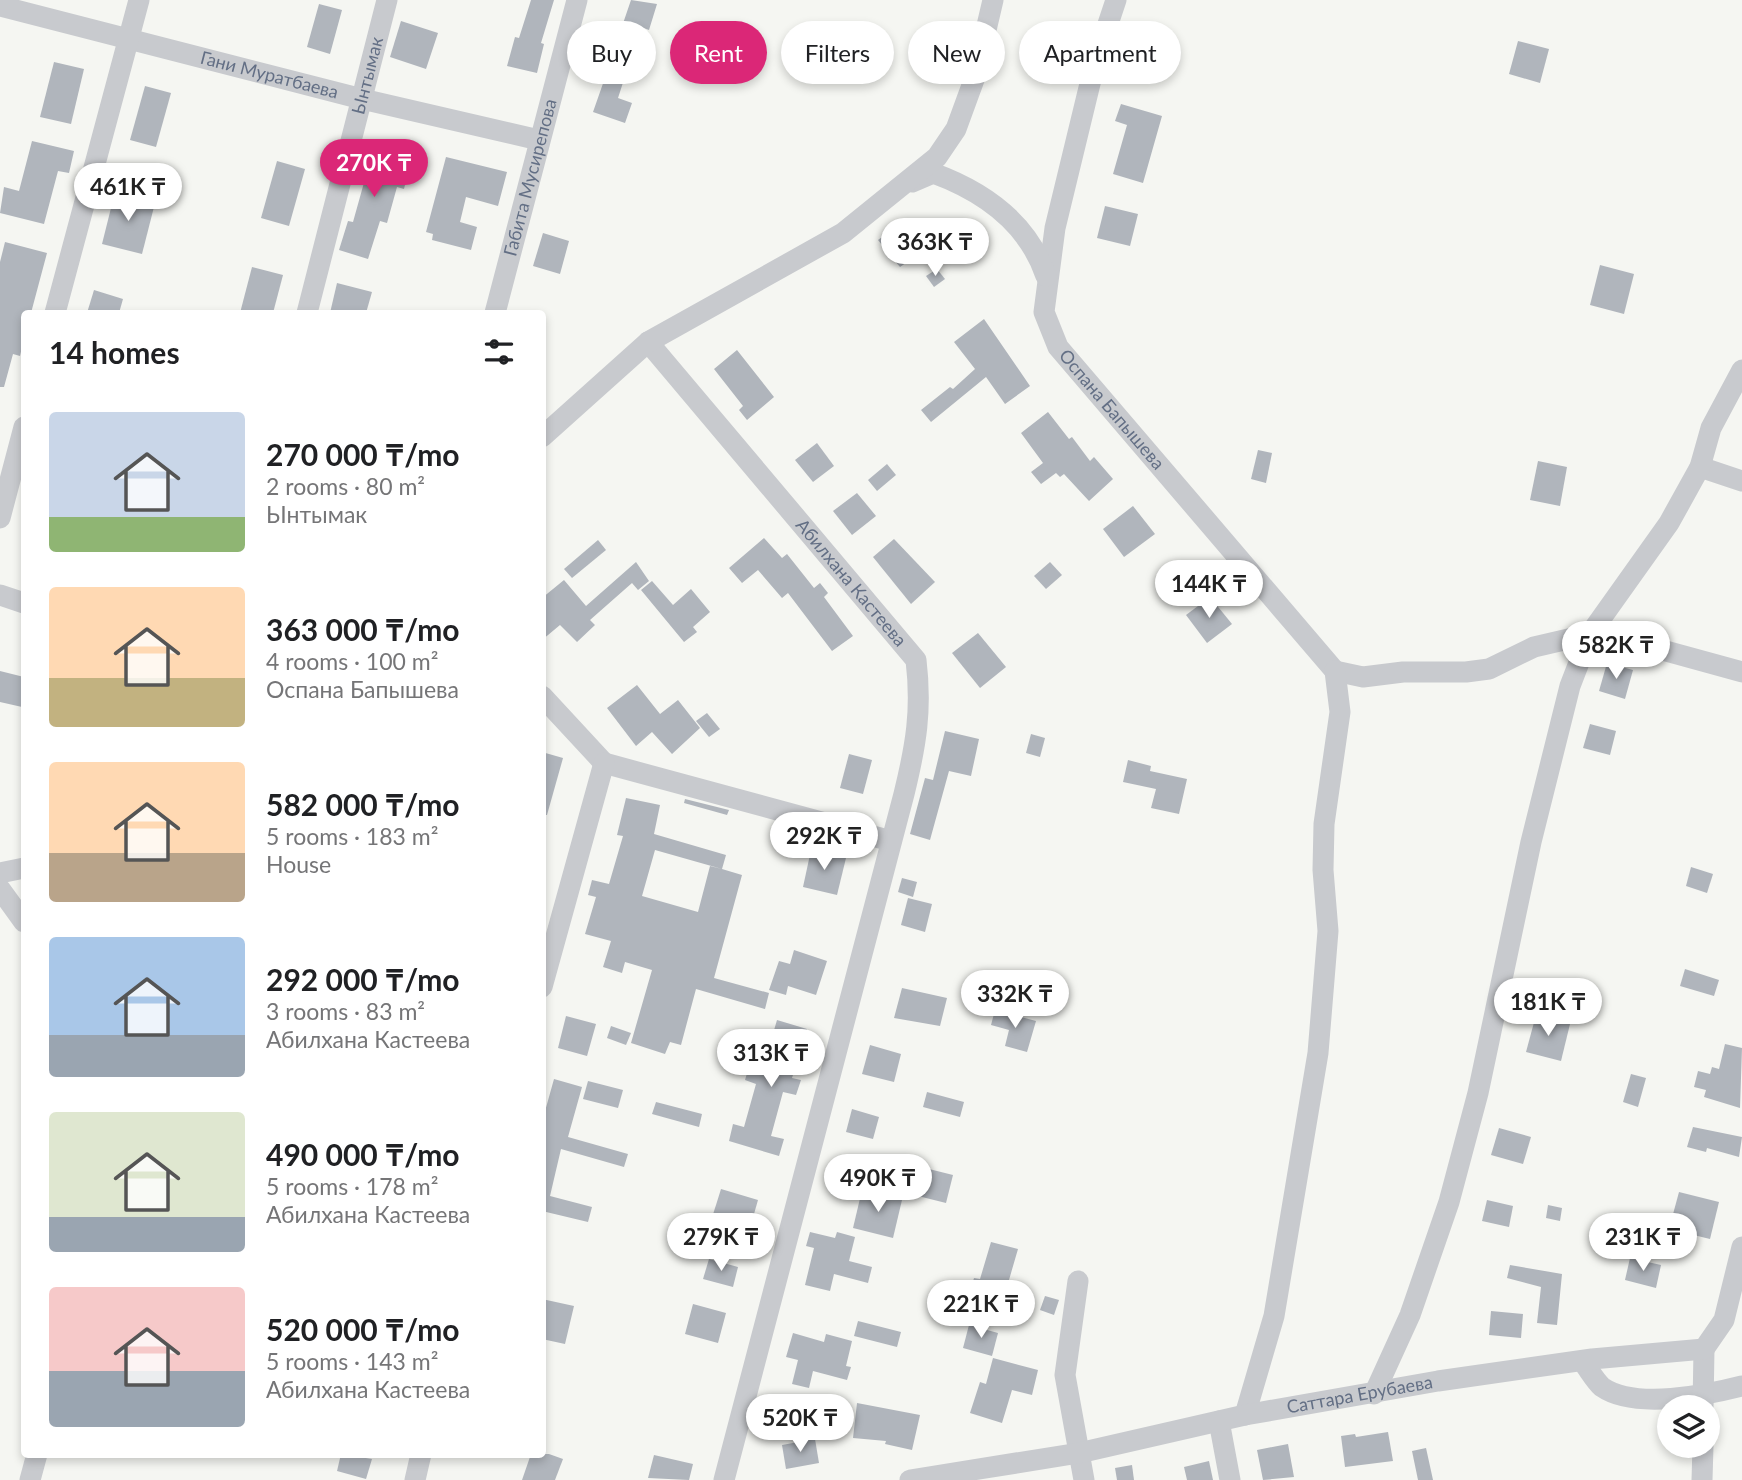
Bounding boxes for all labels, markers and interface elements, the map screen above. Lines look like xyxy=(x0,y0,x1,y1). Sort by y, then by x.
chip: Buy xyxy=(567,21,656,84)
chip: Rent xyxy=(670,21,767,84)
chip: Filters xyxy=(781,21,894,84)
chip: New xyxy=(908,21,1005,84)
chip: Apartment xyxy=(1019,21,1181,84)
street label: Ынтымак xyxy=(346,34,387,117)
street label: Гани Муратбаева xyxy=(198,46,341,102)
street label: Габита Мусирепова xyxy=(498,96,561,258)
pin: 270K ₸ xyxy=(317,140,431,199)
text: 270K ₸ xyxy=(336,148,412,176)
pin: 461K ₸ xyxy=(71,164,185,223)
text: 461K ₸ xyxy=(90,172,166,200)
pin: 363K ₸ xyxy=(878,218,992,278)
text: 363K ₸ xyxy=(897,227,973,255)
icon: filters xyxy=(480,333,518,371)
text: 14 homes xyxy=(49,334,180,370)
street label: Оспана Бапышева xyxy=(1055,344,1170,474)
text: 270 000 ₸/mo xyxy=(266,436,460,472)
icon: home xyxy=(105,440,189,524)
text: 2 rooms · 80 m² xyxy=(266,472,425,500)
text: Ынтымак xyxy=(266,500,367,528)
street label: Абилхана Кастеева xyxy=(792,514,912,650)
pin: 144K ₸ xyxy=(1152,560,1266,620)
text: 144K ₸ xyxy=(1171,569,1247,597)
text: 363 000 ₸/mo xyxy=(266,611,460,647)
icon: home xyxy=(105,615,189,699)
pin: 582K ₸ xyxy=(1559,622,1673,681)
text: 582K ₸ xyxy=(1578,630,1654,658)
text: 4 rooms · 100 m² xyxy=(266,647,438,675)
text: Оспана Бапышева xyxy=(266,675,459,703)
text: 582 000 ₸/mo xyxy=(266,786,460,822)
icon: home xyxy=(105,790,189,874)
pin: 292K ₸ xyxy=(767,812,881,872)
text: 292K ₸ xyxy=(786,821,862,849)
text: 5 rooms · 183 m² xyxy=(266,822,438,850)
text: House xyxy=(266,850,331,878)
text: 292 000 ₸/mo xyxy=(266,961,460,997)
icon: home xyxy=(105,965,189,1049)
pin: 332K ₸ xyxy=(958,970,1072,1030)
pin: 181K ₸ xyxy=(1491,978,1605,1038)
text: 332K ₸ xyxy=(977,979,1053,1007)
text: 181K ₸ xyxy=(1510,987,1586,1015)
text: 3 rooms · 83 m² xyxy=(266,997,425,1025)
text: Абилхана Кастеева xyxy=(266,1025,470,1053)
pin: 313K ₸ xyxy=(714,1030,828,1089)
text: 313K ₸ xyxy=(733,1038,809,1066)
text: 490 000 ₸/mo xyxy=(266,1136,460,1172)
icon: home xyxy=(105,1140,189,1224)
pin: 490K ₸ xyxy=(821,1154,935,1214)
text: 490K ₸ xyxy=(840,1163,916,1191)
text: 5 rooms · 178 m² xyxy=(266,1172,438,1200)
text: Абилхана Кастеева xyxy=(266,1200,470,1228)
pin: 279K ₸ xyxy=(664,1214,778,1273)
pin: 231K ₸ xyxy=(1586,1214,1700,1273)
text: 279K ₸ xyxy=(683,1222,759,1250)
text: 231K ₸ xyxy=(1605,1222,1681,1250)
pin: 221K ₸ xyxy=(924,1280,1038,1340)
text: 221K ₸ xyxy=(943,1289,1019,1317)
text: 520 000 ₸/mo xyxy=(266,1311,460,1347)
icon: home xyxy=(105,1315,189,1399)
text: 5 rooms · 143 m² xyxy=(266,1347,438,1375)
street label: Саттара Ерубаева xyxy=(1285,1370,1434,1417)
text: Абилхана Кастеева xyxy=(266,1375,470,1403)
pin: 520K ₸ xyxy=(743,1394,857,1454)
map controls xyxy=(1657,1395,1720,1458)
button: layers xyxy=(1657,1395,1720,1458)
text: 520K ₸ xyxy=(762,1403,838,1431)

